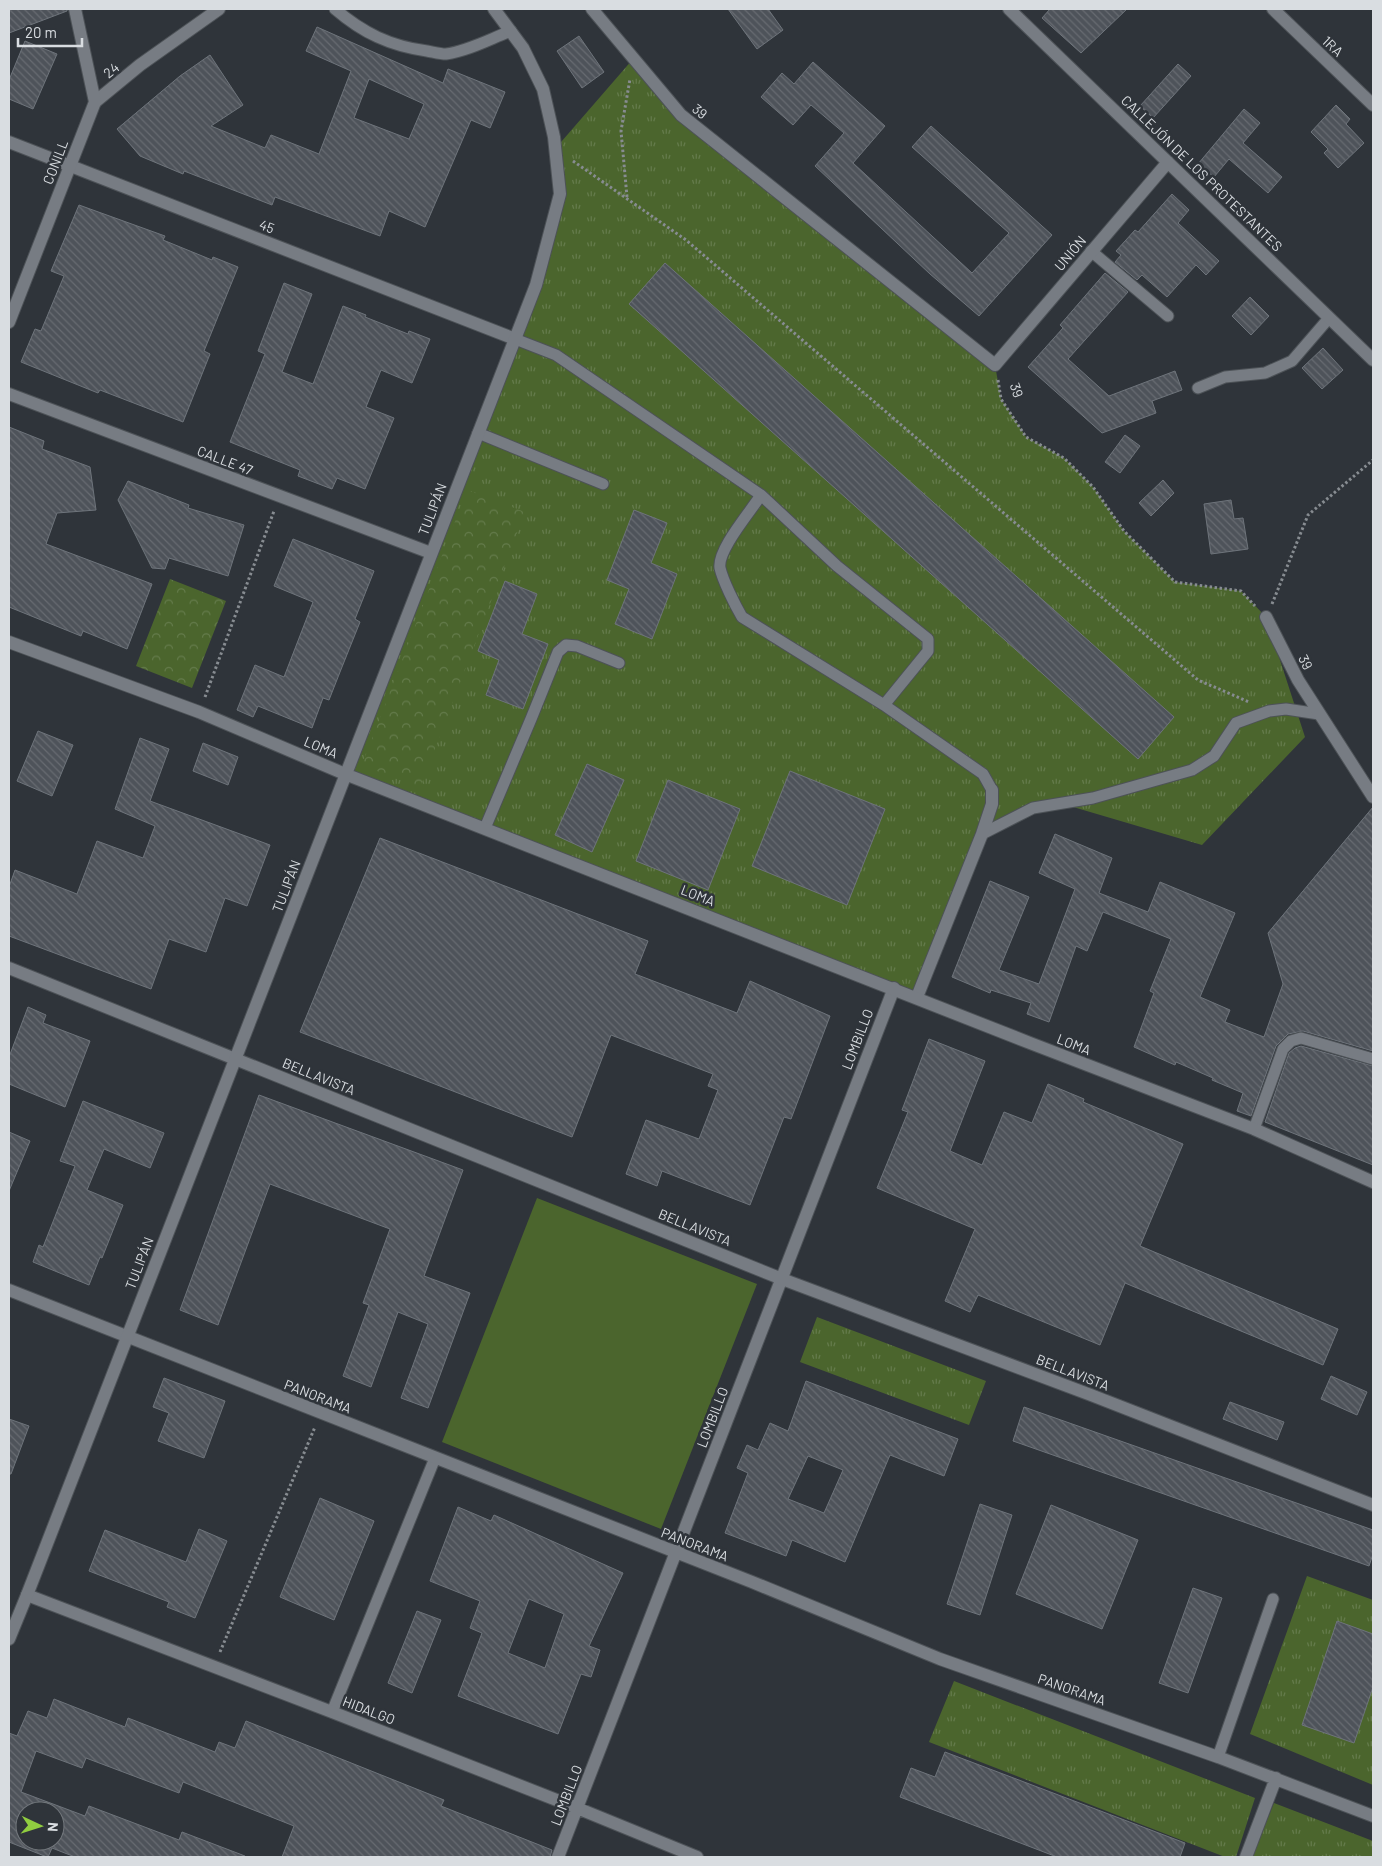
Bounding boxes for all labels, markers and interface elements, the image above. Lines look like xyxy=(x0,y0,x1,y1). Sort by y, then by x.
scale bar xyxy=(18,15,81,47)
text: 20 m xyxy=(25,23,57,41)
street label: 1RA xyxy=(1319,32,1347,60)
street label: 24 xyxy=(100,59,122,81)
street label: CALLEJÓN DE LOS PROTESTANTES xyxy=(1118,91,1286,255)
street label: 39 xyxy=(689,100,711,122)
street label: CONILL xyxy=(39,137,71,187)
street label: 45 xyxy=(257,215,277,237)
street label: UNIÓN xyxy=(1051,232,1089,274)
street label: 39 xyxy=(1007,380,1027,400)
street label: CALLE 47 xyxy=(195,442,256,478)
street label: TULIPÁN xyxy=(414,480,450,538)
street label: 39 xyxy=(1295,652,1317,672)
street label: LOMA xyxy=(302,732,341,762)
street label: TULIPÁN xyxy=(268,857,304,915)
street label: LOMA xyxy=(679,881,718,909)
street label: LOMBILLO xyxy=(838,1006,876,1072)
street label: LOMA xyxy=(1055,1030,1094,1058)
street label: BELLAVISTA xyxy=(280,1054,358,1098)
street label: BELLAVISTA xyxy=(656,1205,734,1249)
street label: TULIPÁN xyxy=(121,1234,157,1292)
street label: BELLAVISTA xyxy=(1034,1350,1112,1394)
street label: PANORAMA xyxy=(282,1375,355,1417)
street label: LOMBILLO xyxy=(693,1384,731,1450)
street label: PANORAMA xyxy=(659,1523,732,1565)
street label: PANORAMA xyxy=(1036,1669,1109,1709)
street label: HIDALGO xyxy=(340,1692,398,1728)
street label: LOMBILLO xyxy=(547,1762,585,1828)
north arrow xyxy=(15,1801,65,1851)
text: N xyxy=(45,1822,62,1832)

